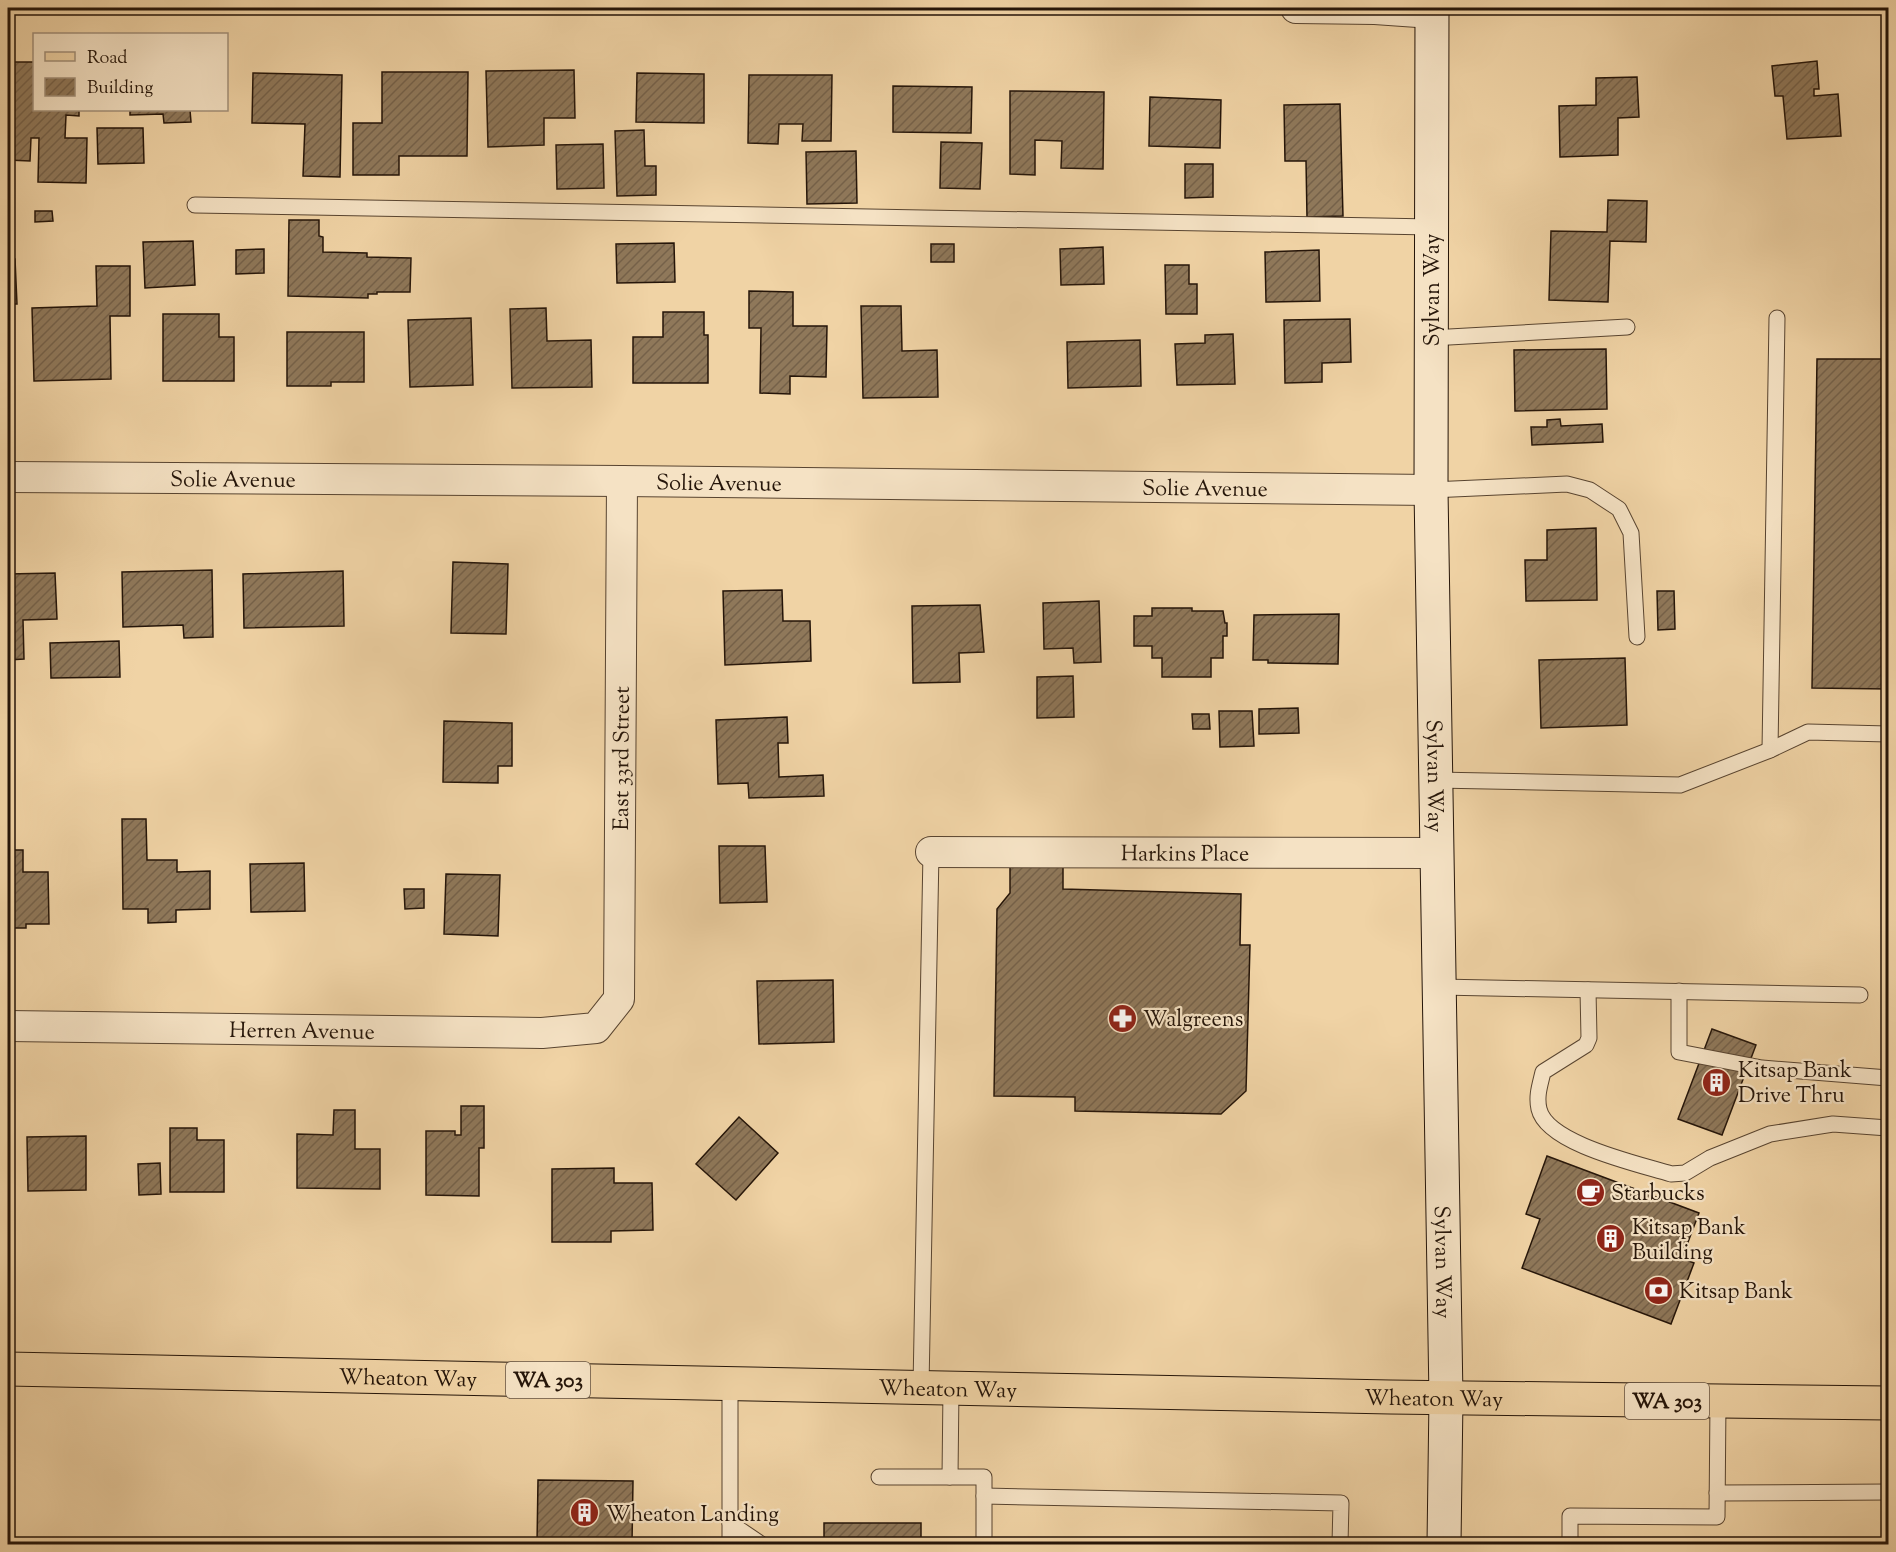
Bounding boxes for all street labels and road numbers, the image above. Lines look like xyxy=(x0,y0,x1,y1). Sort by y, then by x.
street label: Sylvan Way xyxy=(1418,233,1450,347)
street label: Solie Avenue xyxy=(170,465,296,498)
street label: Solie Avenue xyxy=(656,468,782,502)
street label: Solie Avenue xyxy=(1142,474,1268,507)
street label: East 33rd Street xyxy=(607,686,640,830)
street label: Sylvan Way xyxy=(1416,719,1450,833)
street label: Harkins Place xyxy=(1121,839,1249,872)
street label: Herren Avenue xyxy=(229,1016,375,1050)
street label: Sylvan Way xyxy=(1424,1205,1458,1319)
road number: WA 303 xyxy=(506,1362,590,1398)
street label: Wheaton Way xyxy=(338,1363,477,1398)
street label: Wheaton Way xyxy=(878,1374,1017,1408)
street label: Wheaton Way xyxy=(1364,1383,1503,1417)
road number: WA 303 xyxy=(1625,1383,1709,1419)

